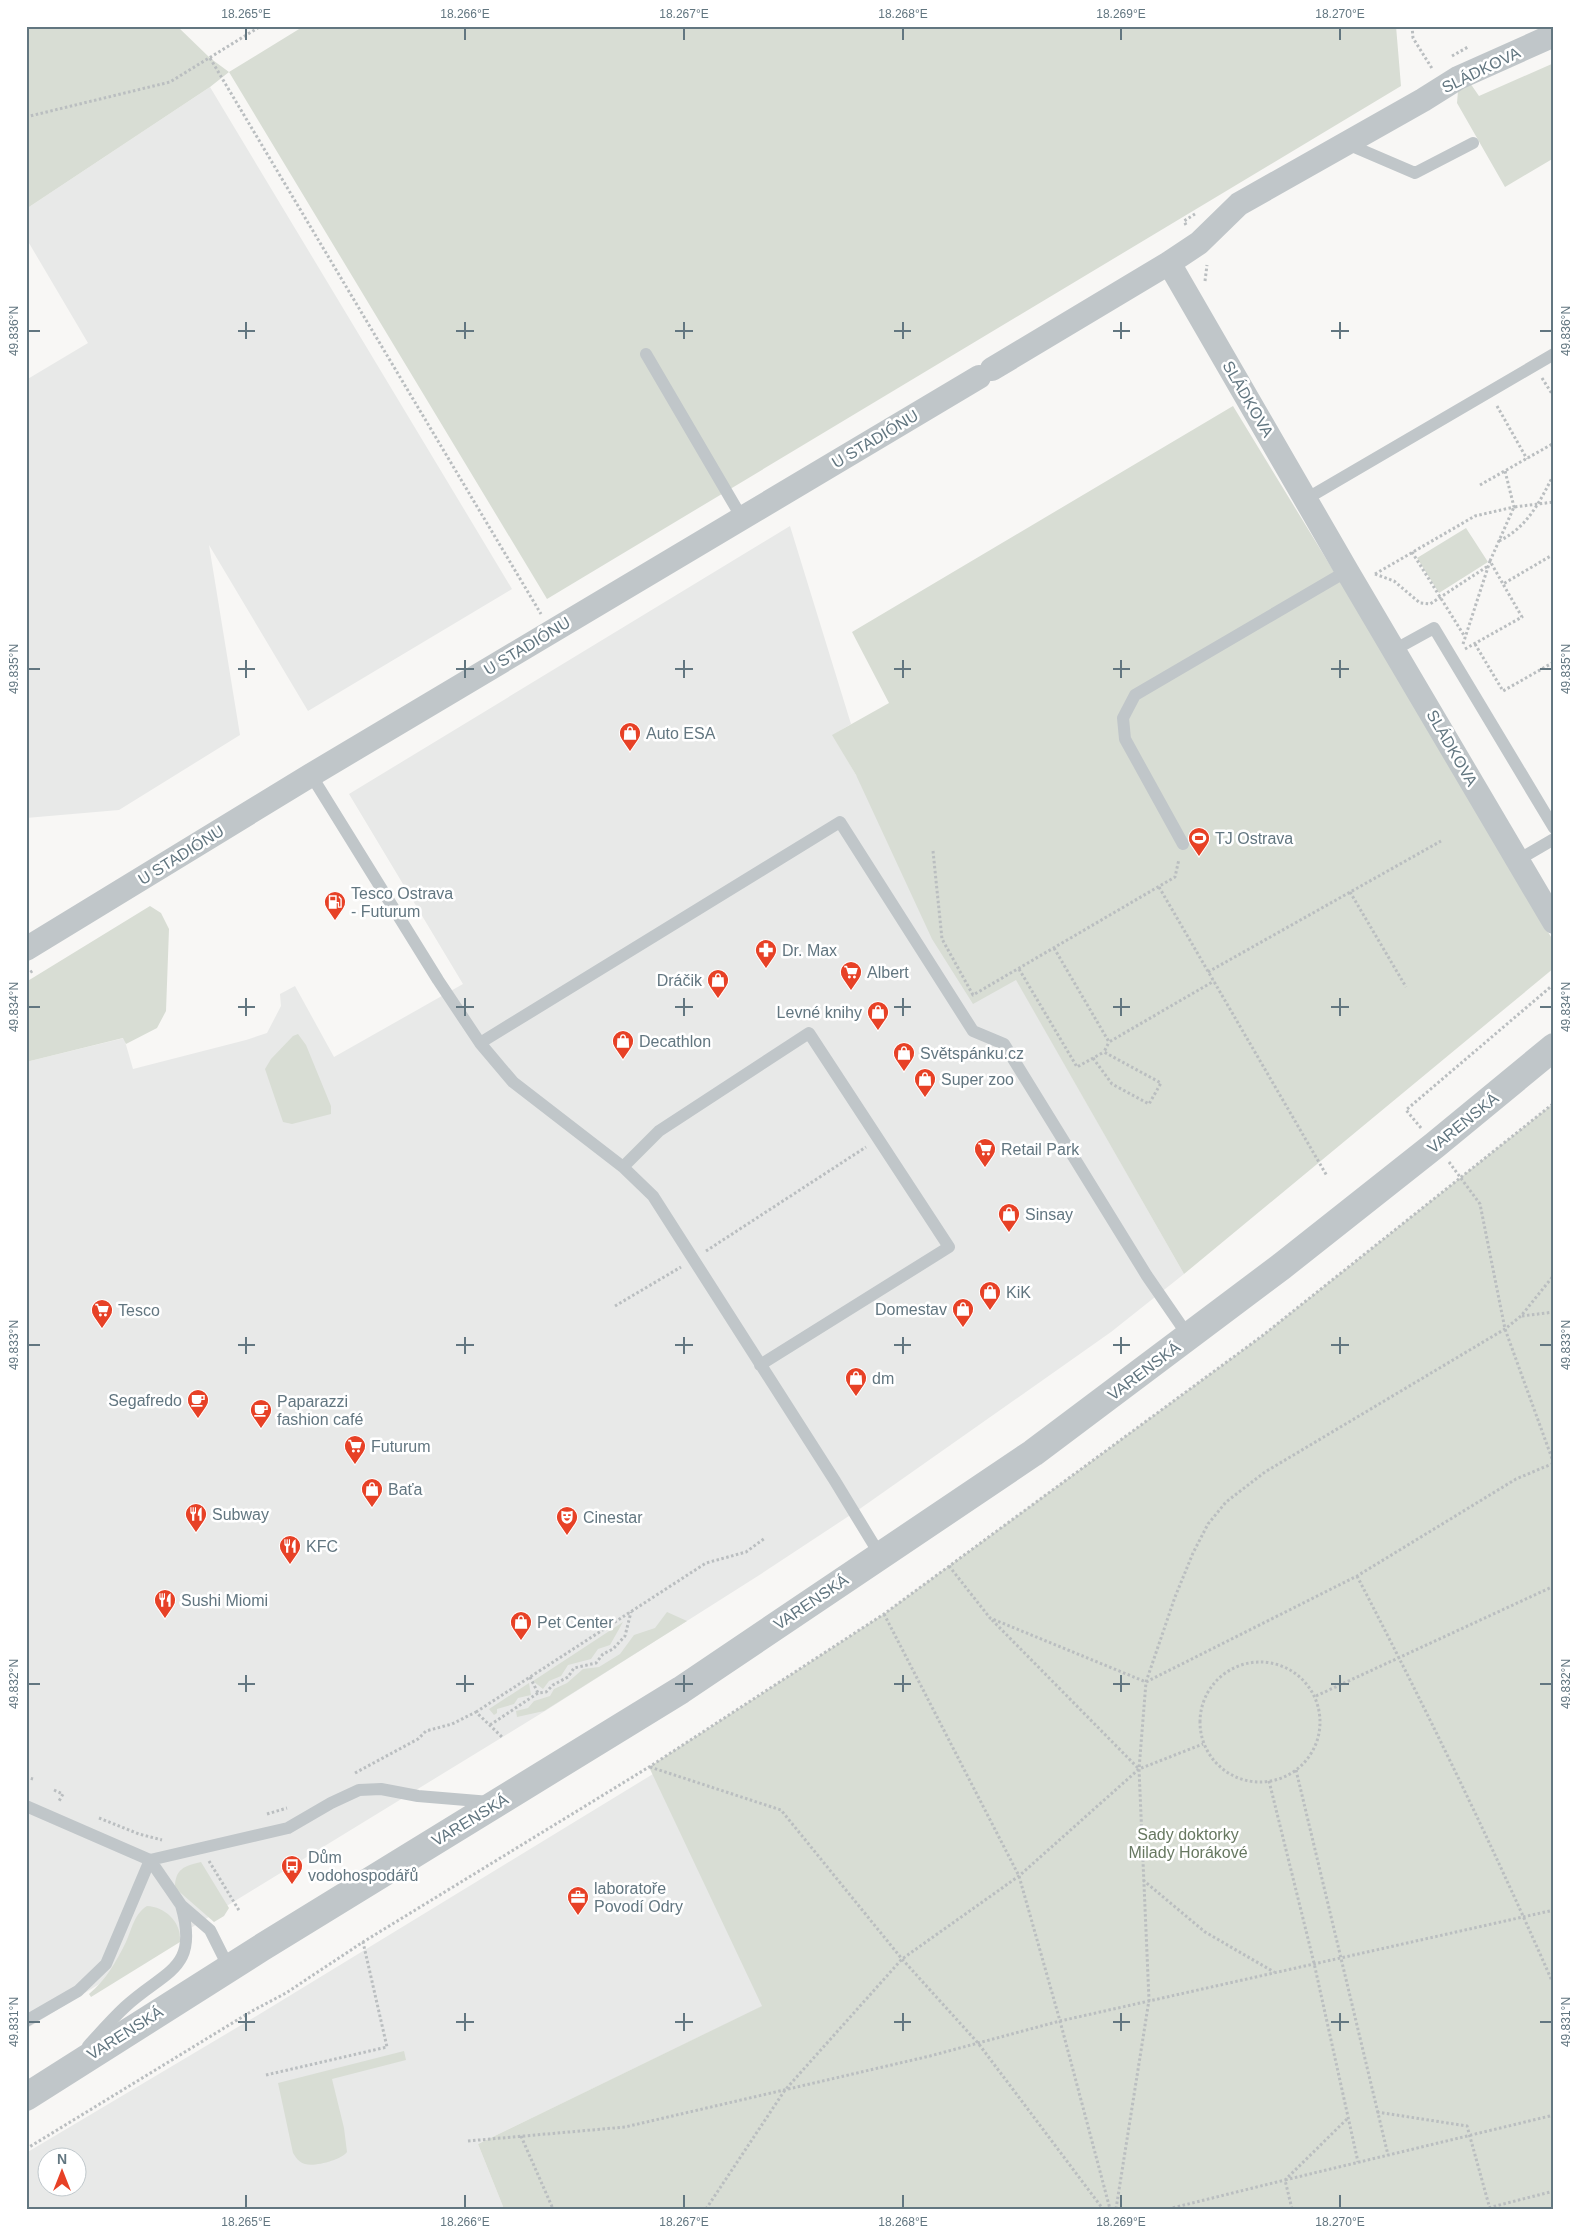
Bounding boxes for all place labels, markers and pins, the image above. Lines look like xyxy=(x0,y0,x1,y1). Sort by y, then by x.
shop icon: Auto ESA xyxy=(618,721,642,752)
place label: Auto ESA xyxy=(646,725,716,742)
sports icon: TJ Ostrava xyxy=(1187,826,1211,857)
place label: TJ Ostrava xyxy=(1215,830,1293,847)
place label: Tesco Ostrava - Futurum xyxy=(351,885,453,920)
fuel station icon: Tesco Ostrava - Futurum xyxy=(323,890,347,921)
pharmacy icon: Dr. Max xyxy=(754,938,778,969)
place label: Dr. Max xyxy=(782,942,837,959)
supermarket icon: Albert xyxy=(839,960,863,991)
place label: Albert xyxy=(867,964,909,981)
shop icon: Dráčik xyxy=(706,968,730,999)
place label: Dráčik xyxy=(657,972,703,989)
shop icon: Levné knihy xyxy=(866,1000,890,1031)
place label: Levné knihy xyxy=(777,1004,862,1021)
shop icon: Decathlon xyxy=(611,1029,635,1060)
place label: Decathlon xyxy=(639,1033,711,1050)
shop icon: Světspánku.cz xyxy=(892,1041,916,1072)
place label: Světspánku.cz xyxy=(920,1045,1024,1062)
shop icon: Super zoo xyxy=(913,1067,937,1098)
place label: Super zoo xyxy=(941,1071,1014,1088)
supermarket icon: Retail Park xyxy=(973,1137,997,1168)
place label: Retail Park xyxy=(1001,1141,1080,1158)
shop icon: Sinsay xyxy=(997,1202,1021,1233)
place label: Sinsay xyxy=(1025,1206,1073,1223)
shop icon: KiK xyxy=(978,1280,1002,1311)
place label: KiK xyxy=(1006,1284,1031,1301)
shop icon: Domestav xyxy=(951,1297,975,1328)
supermarket icon: Tesco xyxy=(90,1298,114,1329)
place label: Domestav xyxy=(875,1301,947,1318)
place label: Tesco xyxy=(118,1302,160,1319)
shop icon: dm xyxy=(844,1366,868,1397)
place label: dm xyxy=(872,1370,894,1387)
cafe icon: Segafredo xyxy=(186,1388,210,1419)
place label: Segafredo xyxy=(108,1392,182,1409)
place label: Paparazzi fashion café xyxy=(277,1393,363,1428)
cafe icon: Paparazzi fashion café xyxy=(249,1398,273,1429)
supermarket icon: Futurum xyxy=(343,1434,367,1465)
place label: Futurum xyxy=(371,1438,431,1455)
shop icon: Baťa xyxy=(360,1477,384,1508)
place label: Baťa xyxy=(388,1481,423,1498)
restaurant icon: Subway xyxy=(184,1502,208,1533)
theatre icon: Cinestar xyxy=(555,1505,579,1536)
place label: Subway xyxy=(212,1506,269,1523)
place label: Cinestar xyxy=(583,1509,643,1526)
restaurant icon: KFC xyxy=(278,1534,302,1565)
place label: KFC xyxy=(306,1538,338,1555)
restaurant icon: Sushi Miomi xyxy=(153,1588,177,1619)
place label: Sushi Miomi xyxy=(181,1592,268,1609)
shop icon: Pet Center xyxy=(509,1610,533,1641)
place label: Pet Center xyxy=(537,1614,614,1631)
place label: Dům vodohospodářů xyxy=(308,1849,418,1884)
bus stop icon: Dům vodohospodářů xyxy=(280,1854,304,1885)
place label: laboratoře Povodí Odry xyxy=(594,1880,683,1915)
office icon: laboratoře Povodí Odry xyxy=(566,1885,590,1916)

